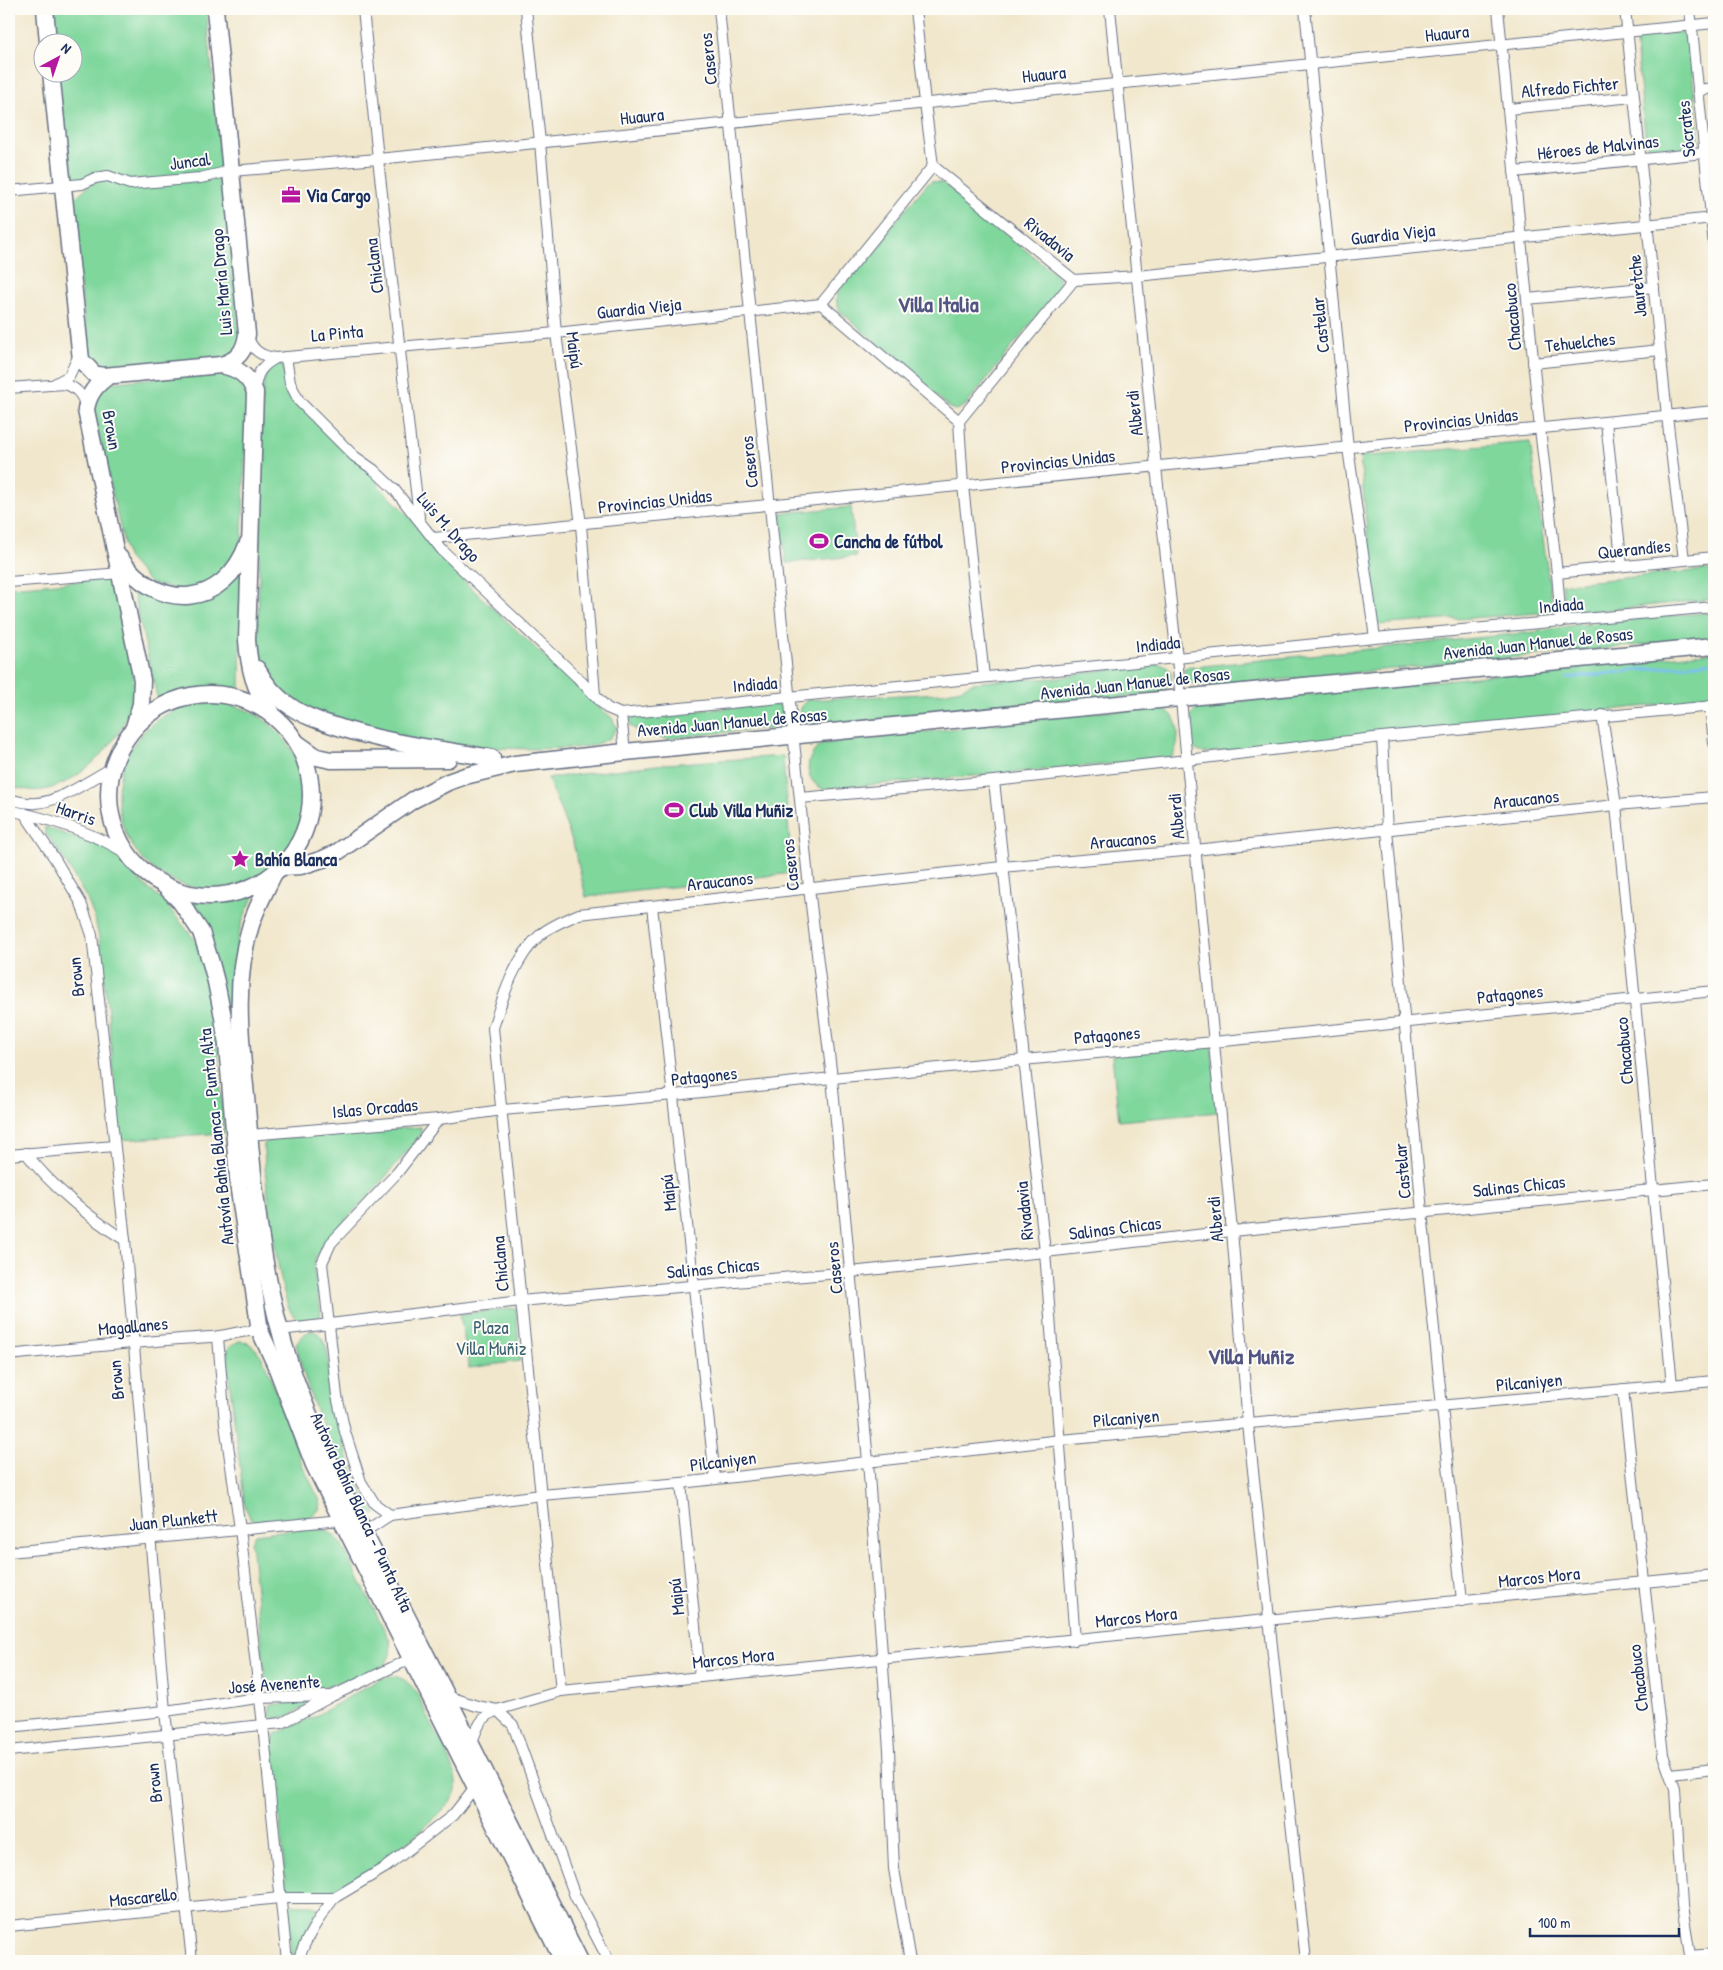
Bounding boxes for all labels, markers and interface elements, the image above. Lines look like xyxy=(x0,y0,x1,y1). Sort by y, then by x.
street label: Huaura xyxy=(1424,18,1470,48)
north arrow xyxy=(32,32,82,82)
street label: Caseros xyxy=(693,32,723,86)
text: N xyxy=(58,38,76,58)
street label: Huaura xyxy=(1021,59,1067,89)
street label: Alfredo Fichter xyxy=(1520,70,1620,104)
street label: Sócrates xyxy=(1671,99,1701,159)
street label: Huaura xyxy=(619,101,665,131)
street label: Héroes de Malvinas xyxy=(1536,128,1660,166)
street label: Juncal xyxy=(168,146,212,176)
place label: Via Cargo xyxy=(306,183,371,209)
office icon: Via Cargo xyxy=(280,184,302,206)
street label: Rivadavia xyxy=(1019,211,1081,267)
street label: Guardia Vieja xyxy=(1350,217,1436,251)
street label: Luis María Drago xyxy=(204,228,238,336)
street label: Chiclana xyxy=(358,237,390,295)
street label: Jauretche xyxy=(1621,253,1653,319)
street label: Chacabuco xyxy=(1497,282,1527,352)
district label: Villa Italia xyxy=(897,289,979,319)
street label: Guardia Vieja xyxy=(596,291,682,325)
street label: Castelar xyxy=(1305,296,1335,354)
street label: La Pinta xyxy=(310,318,364,348)
street label: Tehuelches xyxy=(1543,326,1617,358)
street label: Maipú xyxy=(560,330,590,370)
street label: Alberdi xyxy=(1119,389,1149,437)
street label: Provincias Unidas xyxy=(1403,402,1519,438)
street label: Brown xyxy=(96,408,128,452)
street label: Caseros xyxy=(734,435,764,489)
street label: Provincias Unidas xyxy=(1000,443,1116,479)
street label: Provincias Unidas xyxy=(597,483,713,519)
street label: Luis M. Drago xyxy=(412,487,486,567)
place label: Cancha de fútbol xyxy=(834,529,944,554)
sports icon: Cancha de fútbol xyxy=(808,530,830,552)
street label: Querandíes xyxy=(1596,533,1672,565)
street label: Indiada xyxy=(1538,591,1584,619)
street label: Avenida Juan Manuel de Rosas xyxy=(1442,621,1634,665)
street label: Indiada xyxy=(1135,629,1181,659)
street label: Avenida Juan Manuel de Rosas xyxy=(1039,661,1231,705)
street label: Indiada xyxy=(732,670,778,698)
street label: Avenida Juan Manuel de Rosas xyxy=(636,701,828,743)
street label: Araucanos xyxy=(1492,783,1560,815)
street label: Alberdi xyxy=(1162,792,1190,840)
street label: Harris xyxy=(53,795,99,831)
place label: Club Villa Muñiz xyxy=(689,798,794,823)
sports icon: Club Villa Muñiz xyxy=(663,799,685,821)
street label: Araucanos xyxy=(1089,825,1157,855)
street label: Caseros xyxy=(775,838,805,892)
place label: Bahía Blanca xyxy=(255,847,338,872)
place icon: Bahía Blanca xyxy=(229,848,251,870)
street label: Araucanos xyxy=(686,865,754,897)
street label: Brown xyxy=(61,956,91,998)
street label: Patagones xyxy=(1476,978,1544,1010)
street label: Chacabuco xyxy=(1609,1016,1639,1086)
street label: Patagones xyxy=(1073,1020,1141,1050)
street label: Autovía Bahía Blanca - Punta Alta xyxy=(192,1027,240,1247)
street label: Patagones xyxy=(670,1060,738,1092)
street label: Islas Orcadas xyxy=(331,1092,419,1124)
street label: Castelar xyxy=(1387,1142,1417,1200)
street label: Salinas Chicas xyxy=(1472,1169,1567,1203)
street label: Maipú xyxy=(654,1173,682,1213)
street label: Rivadavia xyxy=(1008,1180,1040,1242)
street label: Alberdi xyxy=(1201,1195,1229,1243)
street label: Salinas Chicas xyxy=(1067,1210,1163,1246)
street label: Chiclana xyxy=(485,1235,515,1293)
street label: Caseros xyxy=(819,1241,849,1295)
street label: Salinas Chicas xyxy=(666,1251,760,1284)
street label: Magallanes xyxy=(97,1310,169,1341)
park label: Plaza Villa Muñiz xyxy=(456,1315,527,1361)
district label: Villa Muñiz xyxy=(1208,1341,1295,1371)
street label: Brown xyxy=(102,1359,130,1401)
street label: Pilcaniyen xyxy=(1495,1367,1563,1397)
street label: Pilcaniyen xyxy=(1092,1403,1160,1433)
street label: Autovía Bahía Blanca - Punta Alta xyxy=(305,1408,419,1616)
street label: Pilcaniyen xyxy=(688,1445,758,1477)
street label: Juan Plunkett xyxy=(127,1503,219,1537)
street label: Marcos Mora xyxy=(1497,1560,1581,1594)
street label: Maipú xyxy=(662,1577,690,1617)
street label: Marcos Mora xyxy=(1094,1600,1178,1634)
street label: Marcos Mora xyxy=(691,1641,775,1675)
street label: Chacabuco xyxy=(1621,1643,1655,1713)
street label: José Avenente xyxy=(227,1668,321,1700)
street label: Brown xyxy=(139,1762,169,1804)
street label: Mascarello xyxy=(108,1881,178,1913)
scale bar xyxy=(1530,1905,1679,1937)
text: 100 m xyxy=(1538,1912,1571,1933)

